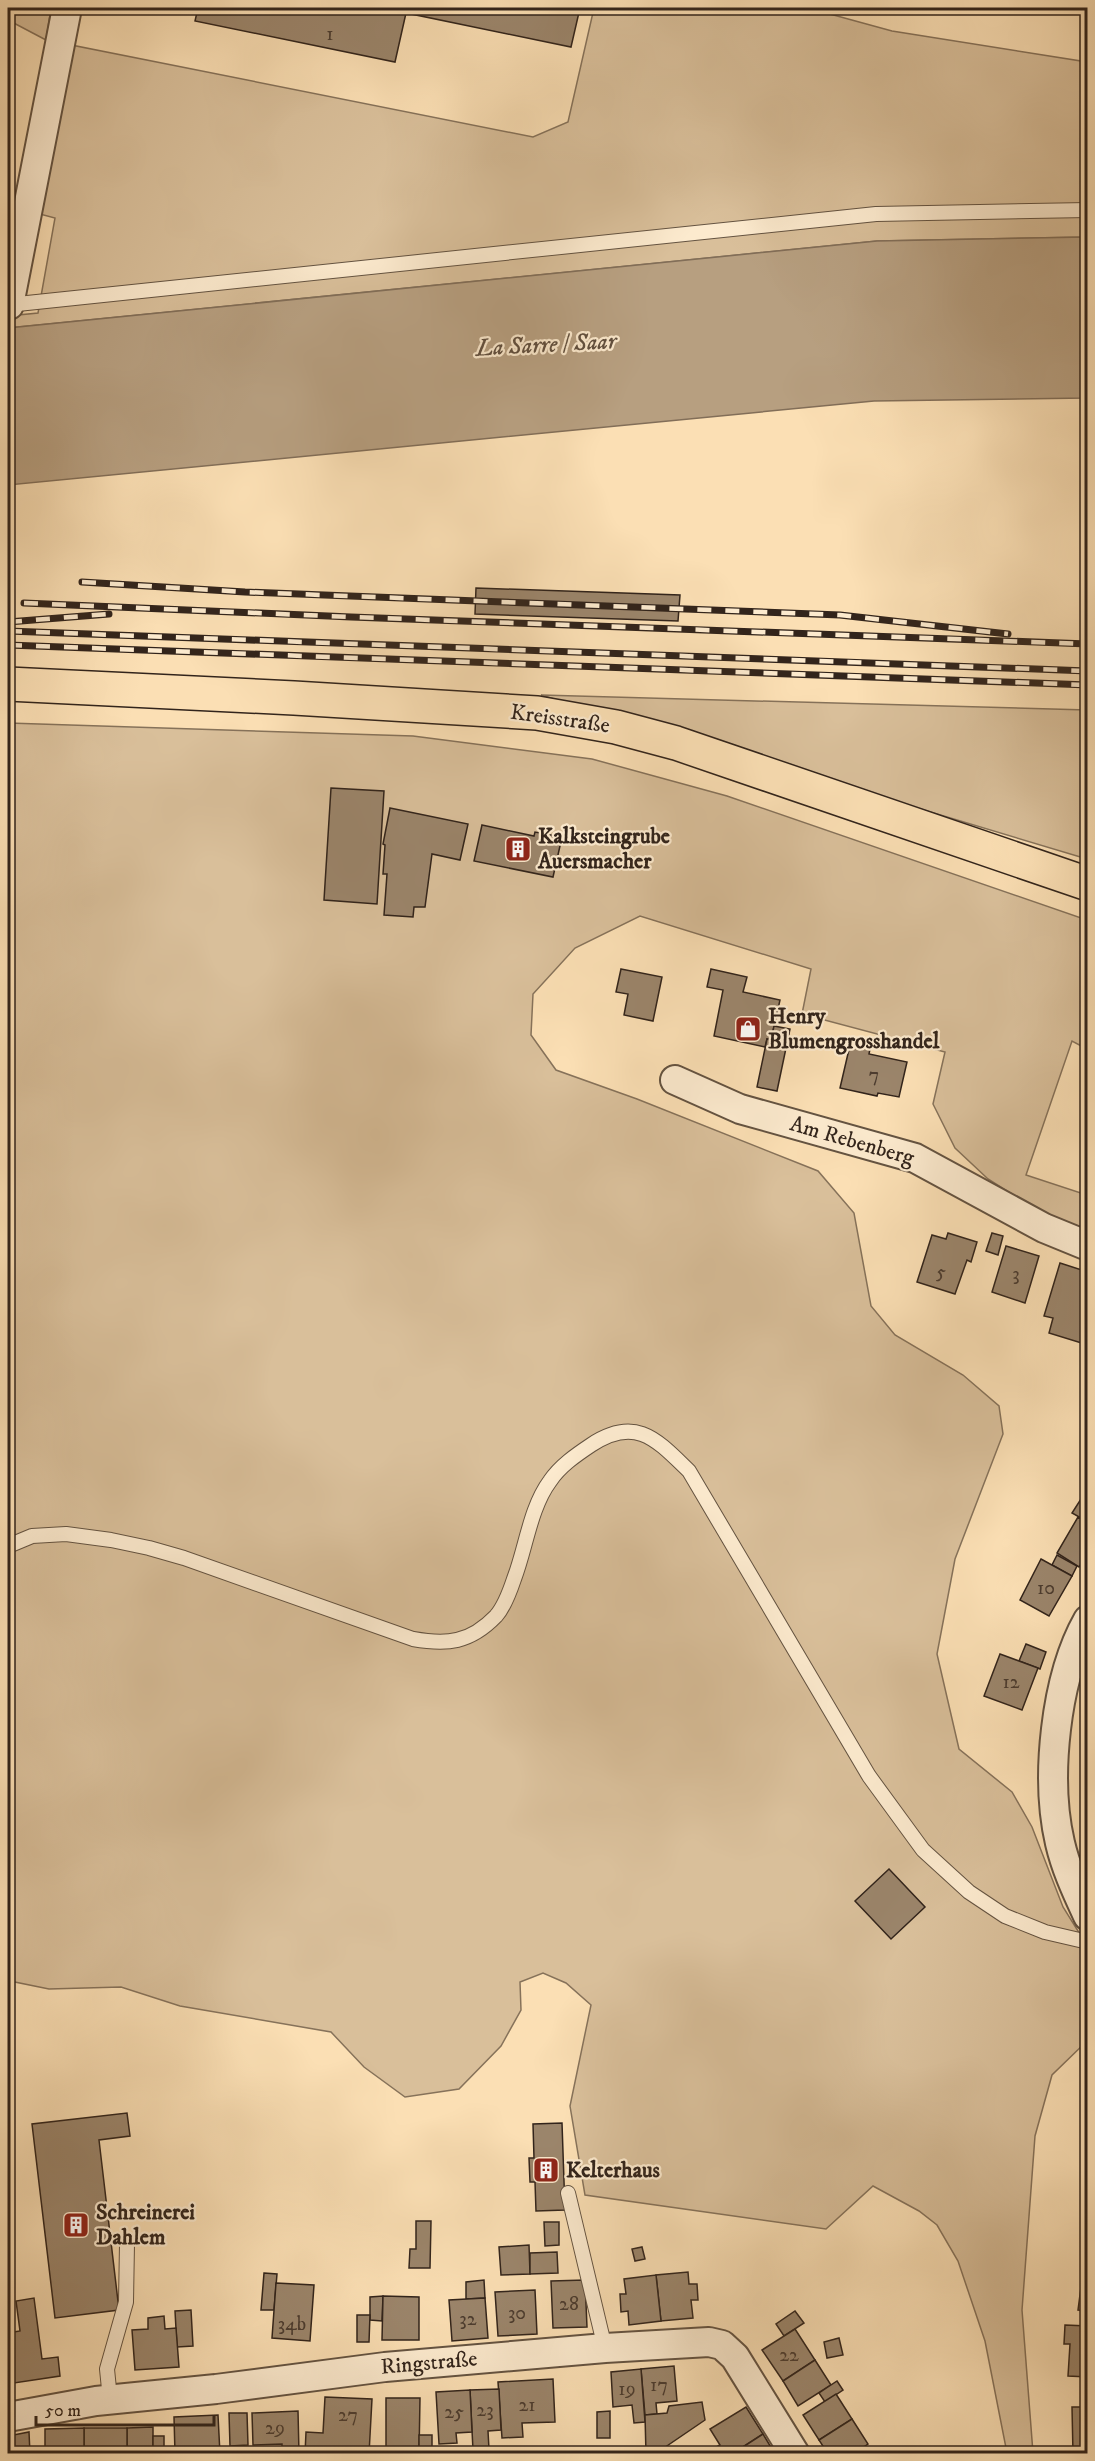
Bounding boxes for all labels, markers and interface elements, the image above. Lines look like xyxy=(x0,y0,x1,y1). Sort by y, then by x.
house number: 1 xyxy=(326,22,334,47)
water label: La Sarre / Saar xyxy=(473,326,619,364)
street label: Kreisstraße xyxy=(509,699,611,739)
place label: Kalksteingrube Auersmacher xyxy=(537,823,670,875)
building icon: Kalksteingrube Auersmacher xyxy=(503,834,533,864)
place label: Henry Blumengrosshandel xyxy=(768,1003,940,1055)
shop icon: Henry Blumengrosshandel xyxy=(733,1014,763,1044)
house number: 7 xyxy=(869,1063,879,1088)
street label: Am Rebenberg xyxy=(787,1110,918,1172)
house number: 5 xyxy=(936,1260,946,1285)
house number: 3 xyxy=(1012,1262,1020,1287)
house number: 10 xyxy=(1037,1576,1055,1601)
house number: 12 xyxy=(1002,1670,1020,1695)
building icon: Kelterhaus xyxy=(531,2155,561,2185)
place label: Kelterhaus xyxy=(566,2157,661,2184)
place label: Schreinerei Dahlem xyxy=(96,2199,195,2251)
building icon: Schreinerei Dahlem xyxy=(61,2210,91,2240)
house number: 28 xyxy=(559,2292,579,2317)
house number: 30 xyxy=(508,2301,526,2326)
house number: 32 xyxy=(459,2307,477,2332)
house number: 34b xyxy=(278,2312,306,2337)
house number: 22 xyxy=(779,2343,799,2368)
street label: Ringstraße xyxy=(380,2345,478,2381)
house number: 17 xyxy=(650,2373,668,2398)
house number: 19 xyxy=(618,2377,636,2402)
scale bar xyxy=(36,2389,214,2427)
house number: 21 xyxy=(518,2393,536,2418)
house number: 23 xyxy=(476,2398,494,2423)
text: 50 m xyxy=(45,2400,81,2422)
house number: 25 xyxy=(444,2400,464,2425)
house number: 27 xyxy=(338,2403,358,2428)
house number: 29 xyxy=(265,2416,285,2441)

